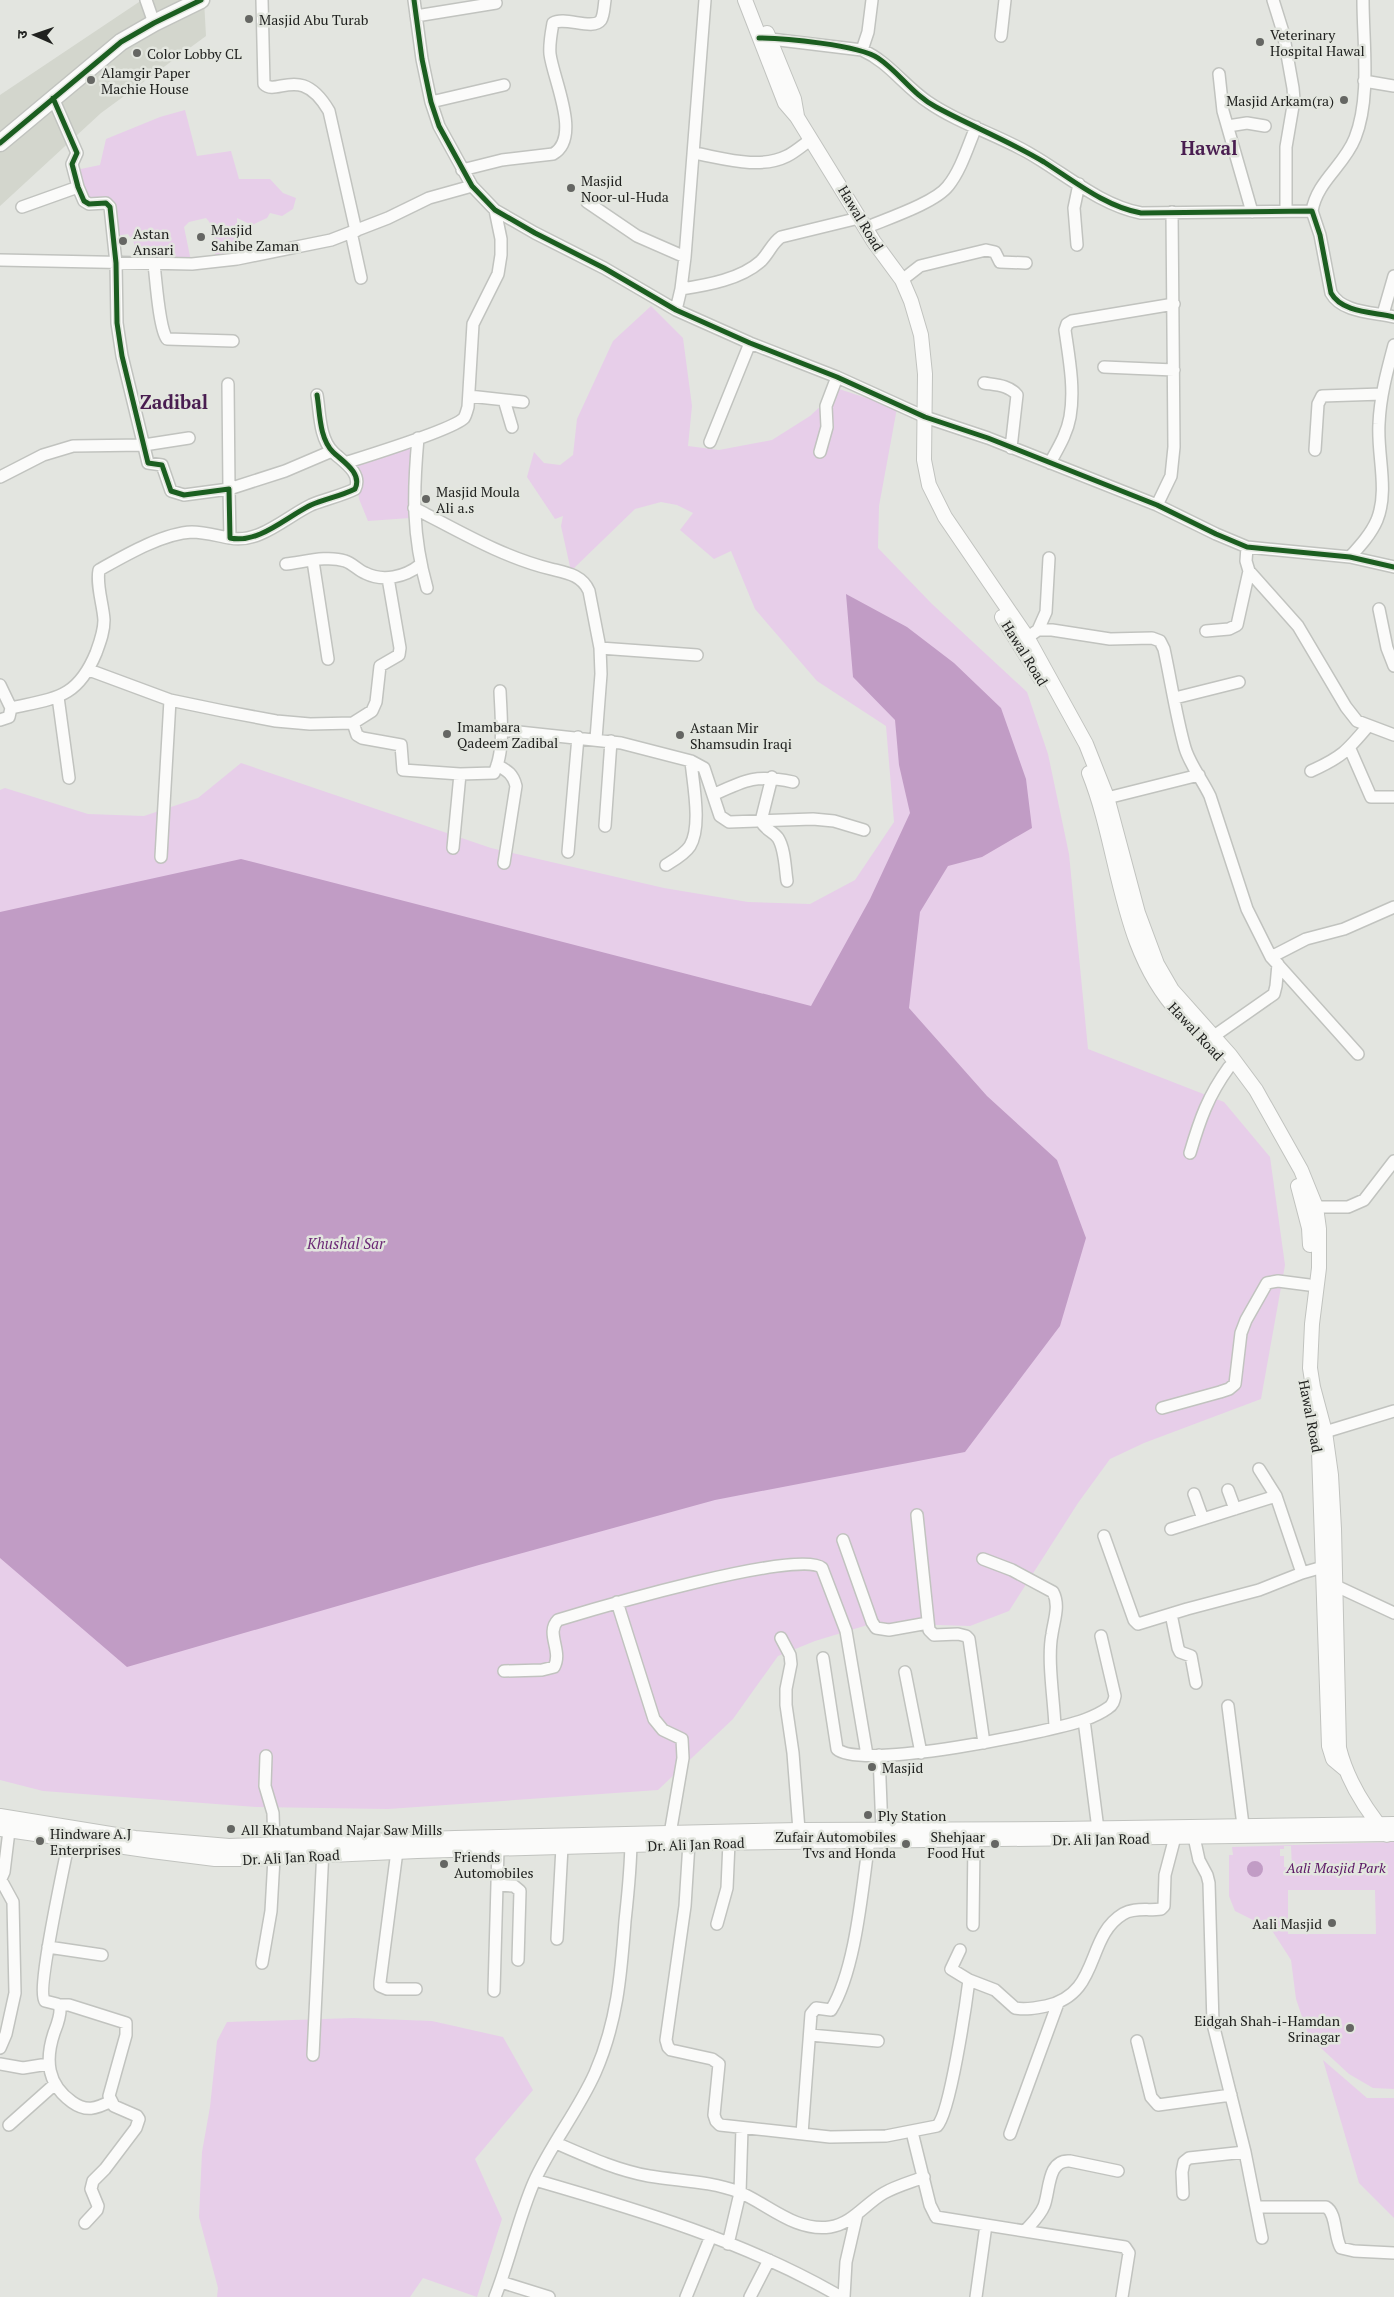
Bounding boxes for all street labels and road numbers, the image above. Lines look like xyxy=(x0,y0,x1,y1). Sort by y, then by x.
street label: Hawal Road xyxy=(834,182,888,255)
street label: Hawal Road xyxy=(998,617,1053,689)
street label: Hawal Road xyxy=(1164,998,1228,1064)
street label: Hawal Road xyxy=(1295,1378,1327,1454)
street label: Dr. Ali Jan Road xyxy=(1052,1829,1150,1849)
street label: Dr. Ali Jan Road xyxy=(647,1833,745,1855)
street label: Dr. Ali Jan Road xyxy=(242,1845,340,1869)

